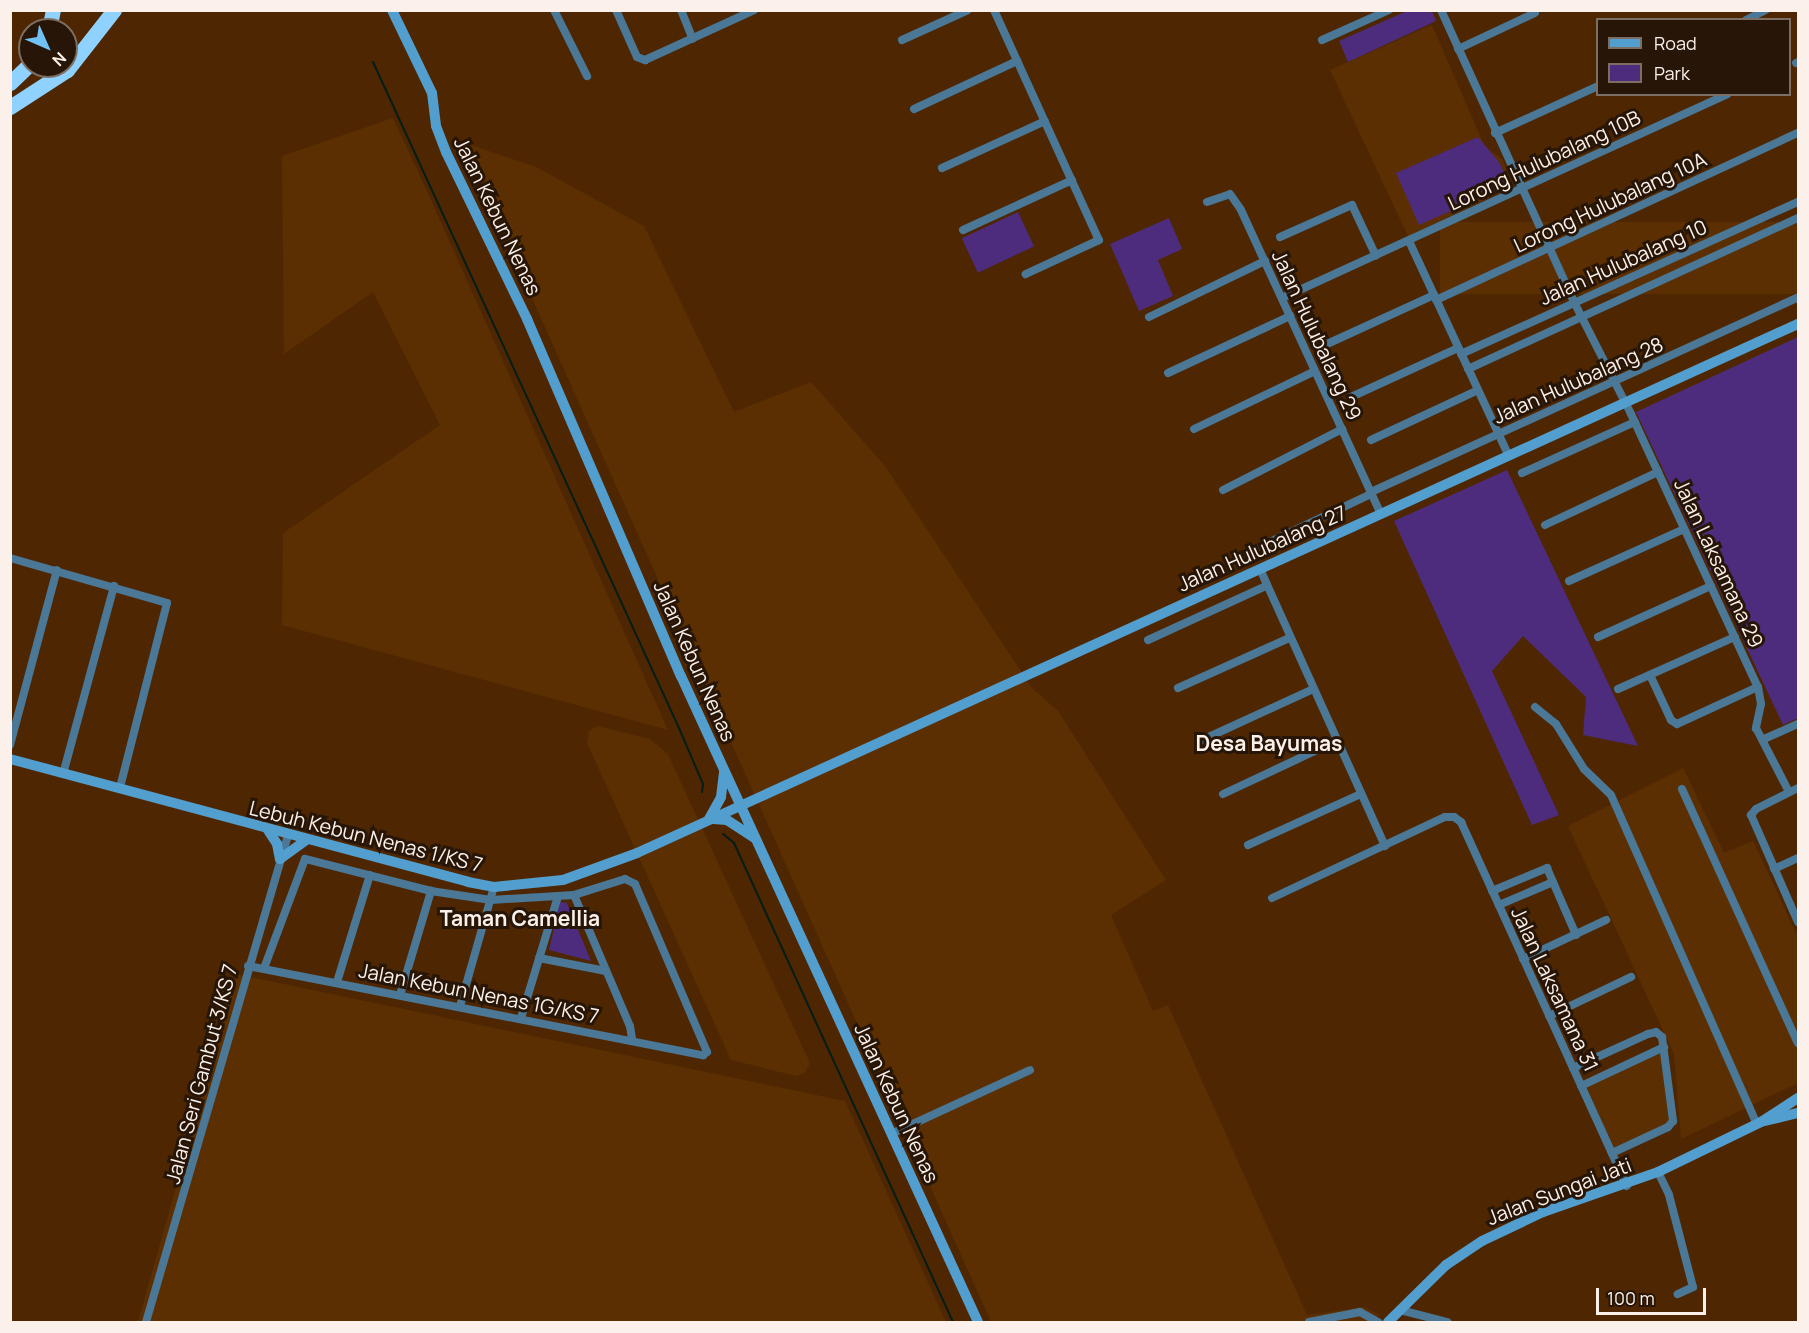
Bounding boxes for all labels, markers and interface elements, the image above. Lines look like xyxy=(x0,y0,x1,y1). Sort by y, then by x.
north arrow xyxy=(18,18,78,78)
legend xyxy=(1596,18,1791,96)
text: Road xyxy=(1654,31,1697,55)
text: N xyxy=(47,47,71,71)
text: Park xyxy=(1654,61,1690,85)
street label: Lorong Hulubalang 10B xyxy=(1444,105,1644,215)
street label: Jalan Kebun Nenas xyxy=(449,133,547,299)
street label: Lorong Hulubalang 10A xyxy=(1510,147,1710,257)
street label: Jalan Hulubalang 10 xyxy=(1536,214,1710,310)
street label: Jalan Hulubalang 29 xyxy=(1267,246,1367,424)
street label: Jalan Hulubalang 28 xyxy=(1489,332,1667,428)
street label: Jalan Laksamana 29 xyxy=(1669,475,1769,651)
street label: Jalan Hulubalang 27 xyxy=(1174,500,1350,596)
street label: Jalan Kebun Nenas xyxy=(649,577,741,745)
district label: Desa Bayumas xyxy=(1196,730,1342,756)
street label: Lebuh Kebun Nenas 1/KS 7 xyxy=(247,795,485,877)
street label: Jalan Laksamana 31 xyxy=(1506,903,1604,1075)
district label: Taman Camellia xyxy=(440,905,600,931)
street label: Jalan Kebun Nenas 1G/KS 7 xyxy=(357,958,601,1028)
street label: Jalan Seri Gambut 3/KS 7 xyxy=(160,962,242,1186)
street label: Jalan Kebun Nenas xyxy=(850,1020,944,1186)
street label: Jalan Sungai Jati xyxy=(1483,1152,1635,1230)
scale bar xyxy=(1599,1276,1708,1314)
text: 100 m xyxy=(1607,1286,1655,1310)

